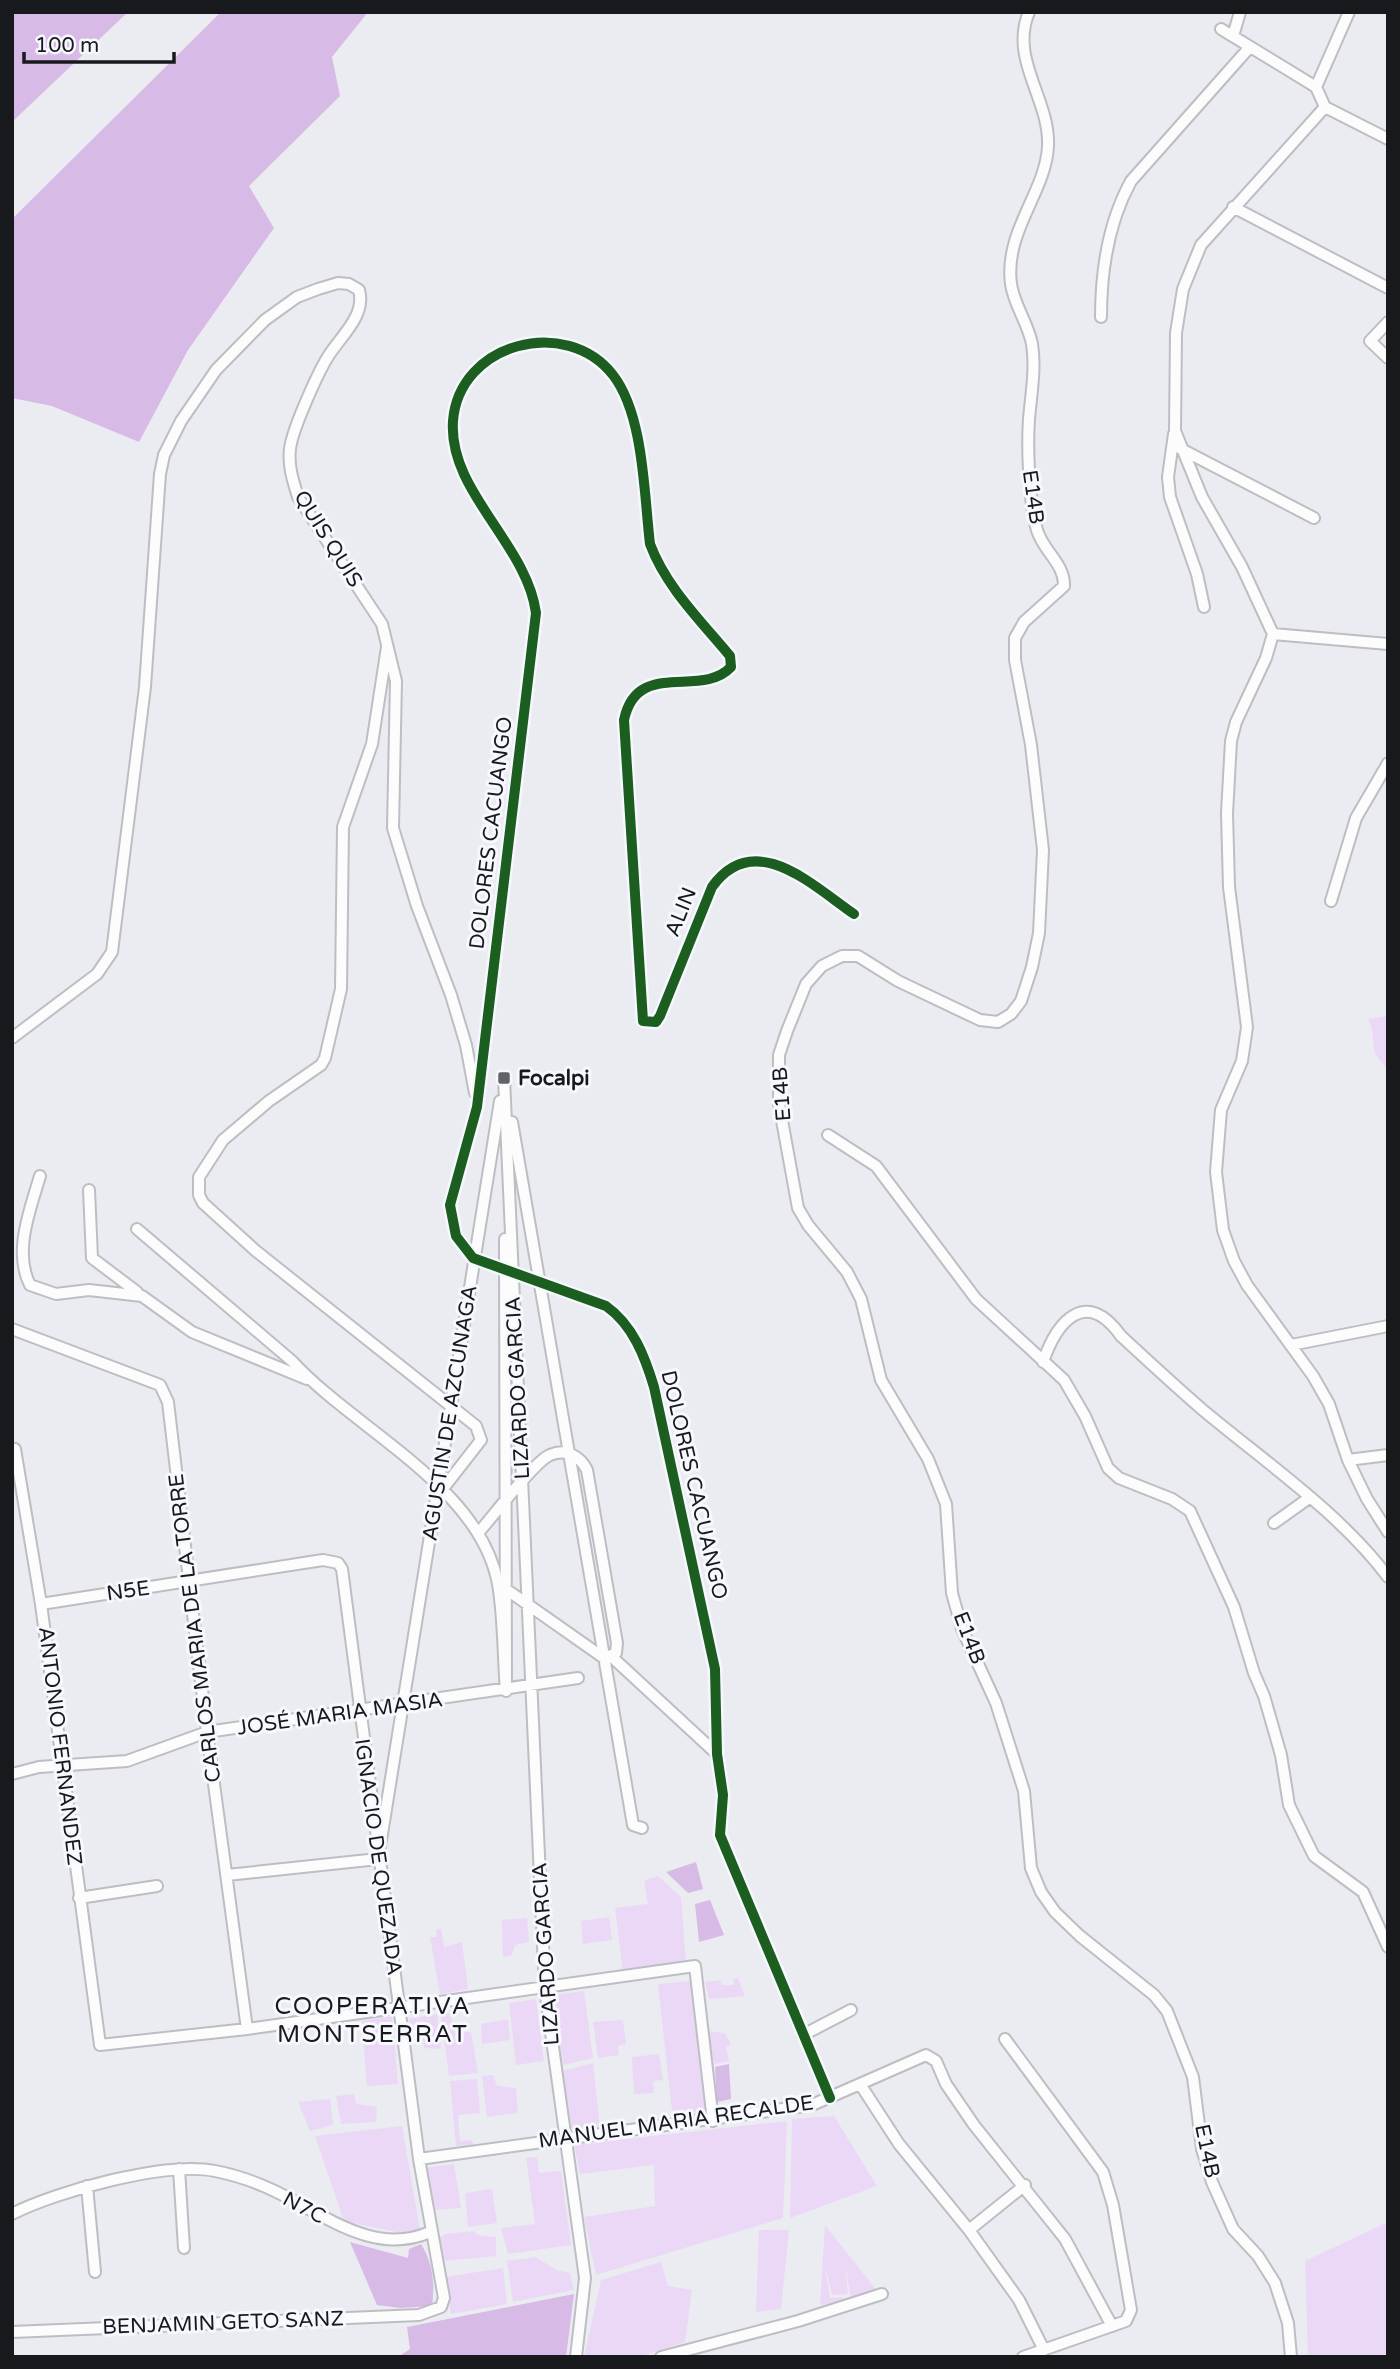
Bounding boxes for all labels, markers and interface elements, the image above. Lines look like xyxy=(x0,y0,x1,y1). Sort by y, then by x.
scale bar xyxy=(24,21,175,65)
text: 100 m xyxy=(35,33,99,58)
street label: E14B xyxy=(1017,468,1049,526)
street label: QUIS QUIS xyxy=(288,486,368,592)
street label: DOLORES CACUANGO xyxy=(464,715,518,951)
street label: ALIN xyxy=(660,884,702,940)
place label: Focalpi xyxy=(518,1066,589,1091)
street label: E14B xyxy=(768,1066,796,1122)
marker: Focalpi xyxy=(496,1070,512,1086)
street label: AGUSTIN DE AZCUNAGA xyxy=(417,1283,483,1543)
street label: LIZARDO GARCIA xyxy=(501,1296,535,1480)
street label: DOLORES CACUANGO xyxy=(655,1368,733,1602)
street label: CARLOS MARIA DE LA TORRE xyxy=(164,1472,226,1784)
street label: N5E xyxy=(105,1576,151,1606)
street label: E14B xyxy=(948,1608,990,1668)
street label: ANTONIO FERNANDEZ xyxy=(33,1625,87,1867)
street label: JOSÉ MARIA MASIA xyxy=(236,1687,444,1741)
street label: IGNACIO DE QUEZADA xyxy=(349,1737,407,1977)
street label: LIZARDO GARCIA xyxy=(527,1862,565,2046)
district label: COOPERATIVA MONTSERRAT xyxy=(274,1992,472,2049)
street label: MANUEL MARIA RECALDE xyxy=(537,2090,815,2154)
street label: E14B xyxy=(1189,2122,1225,2180)
street label: N7C xyxy=(278,2186,330,2230)
street label: BENJAMIN GETO SANZ xyxy=(102,2306,344,2340)

